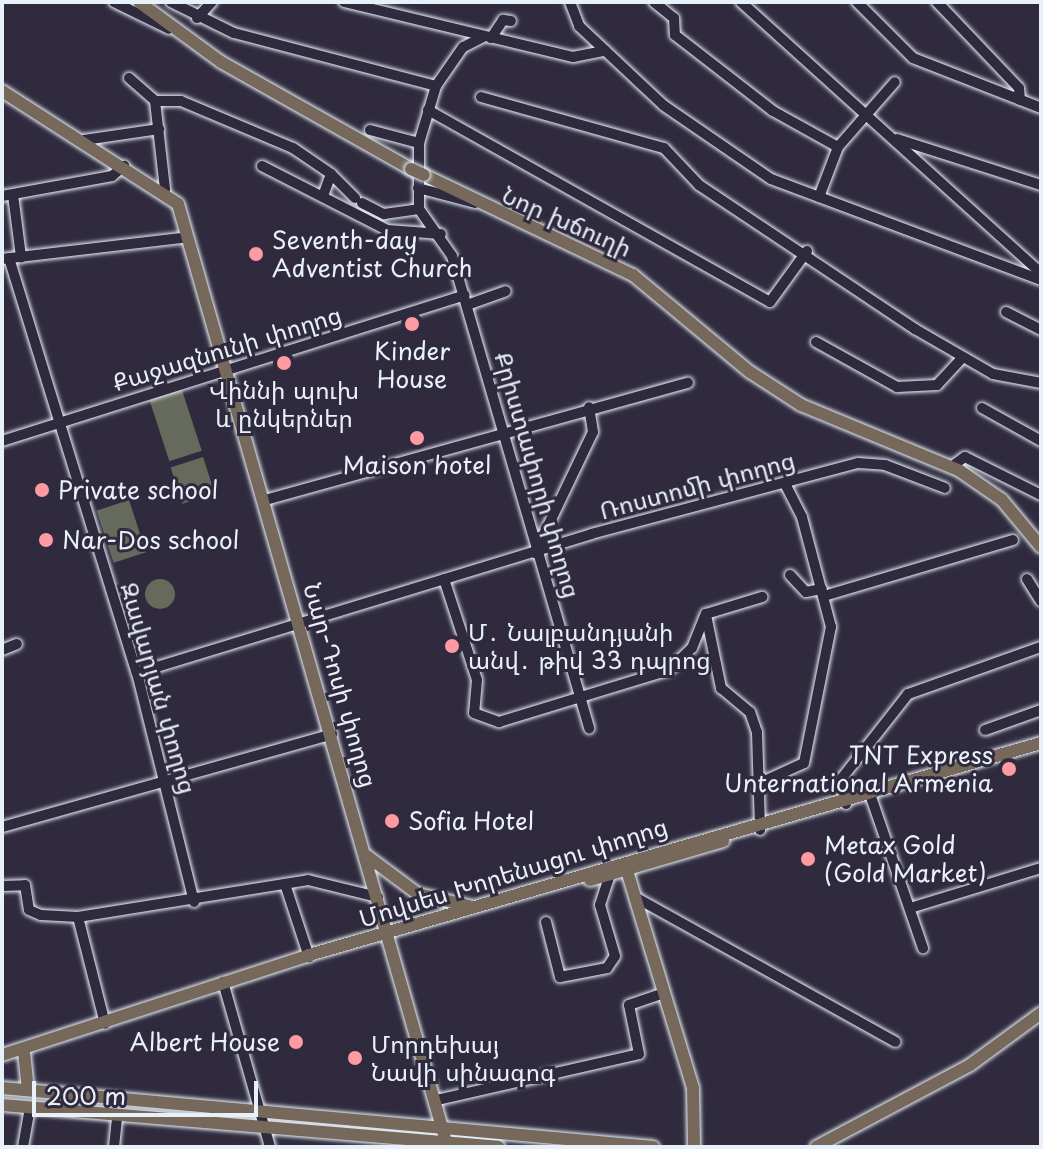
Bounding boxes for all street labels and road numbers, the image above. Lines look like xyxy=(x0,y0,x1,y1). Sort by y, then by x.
street label: Նոր խճուղի xyxy=(498,180,636,262)
street label: Քաջազնունի փողոց xyxy=(109,300,345,396)
street label: Քրիստափորի փողոց xyxy=(489,349,587,601)
street label: Ռոստոմի փողոց xyxy=(596,445,798,525)
street label: Զավարյան փողոց xyxy=(115,579,203,797)
street label: Նար-Դոսի փողոց xyxy=(298,579,384,791)
street label: Մովսես Խորենացու փողոց xyxy=(355,811,671,933)

